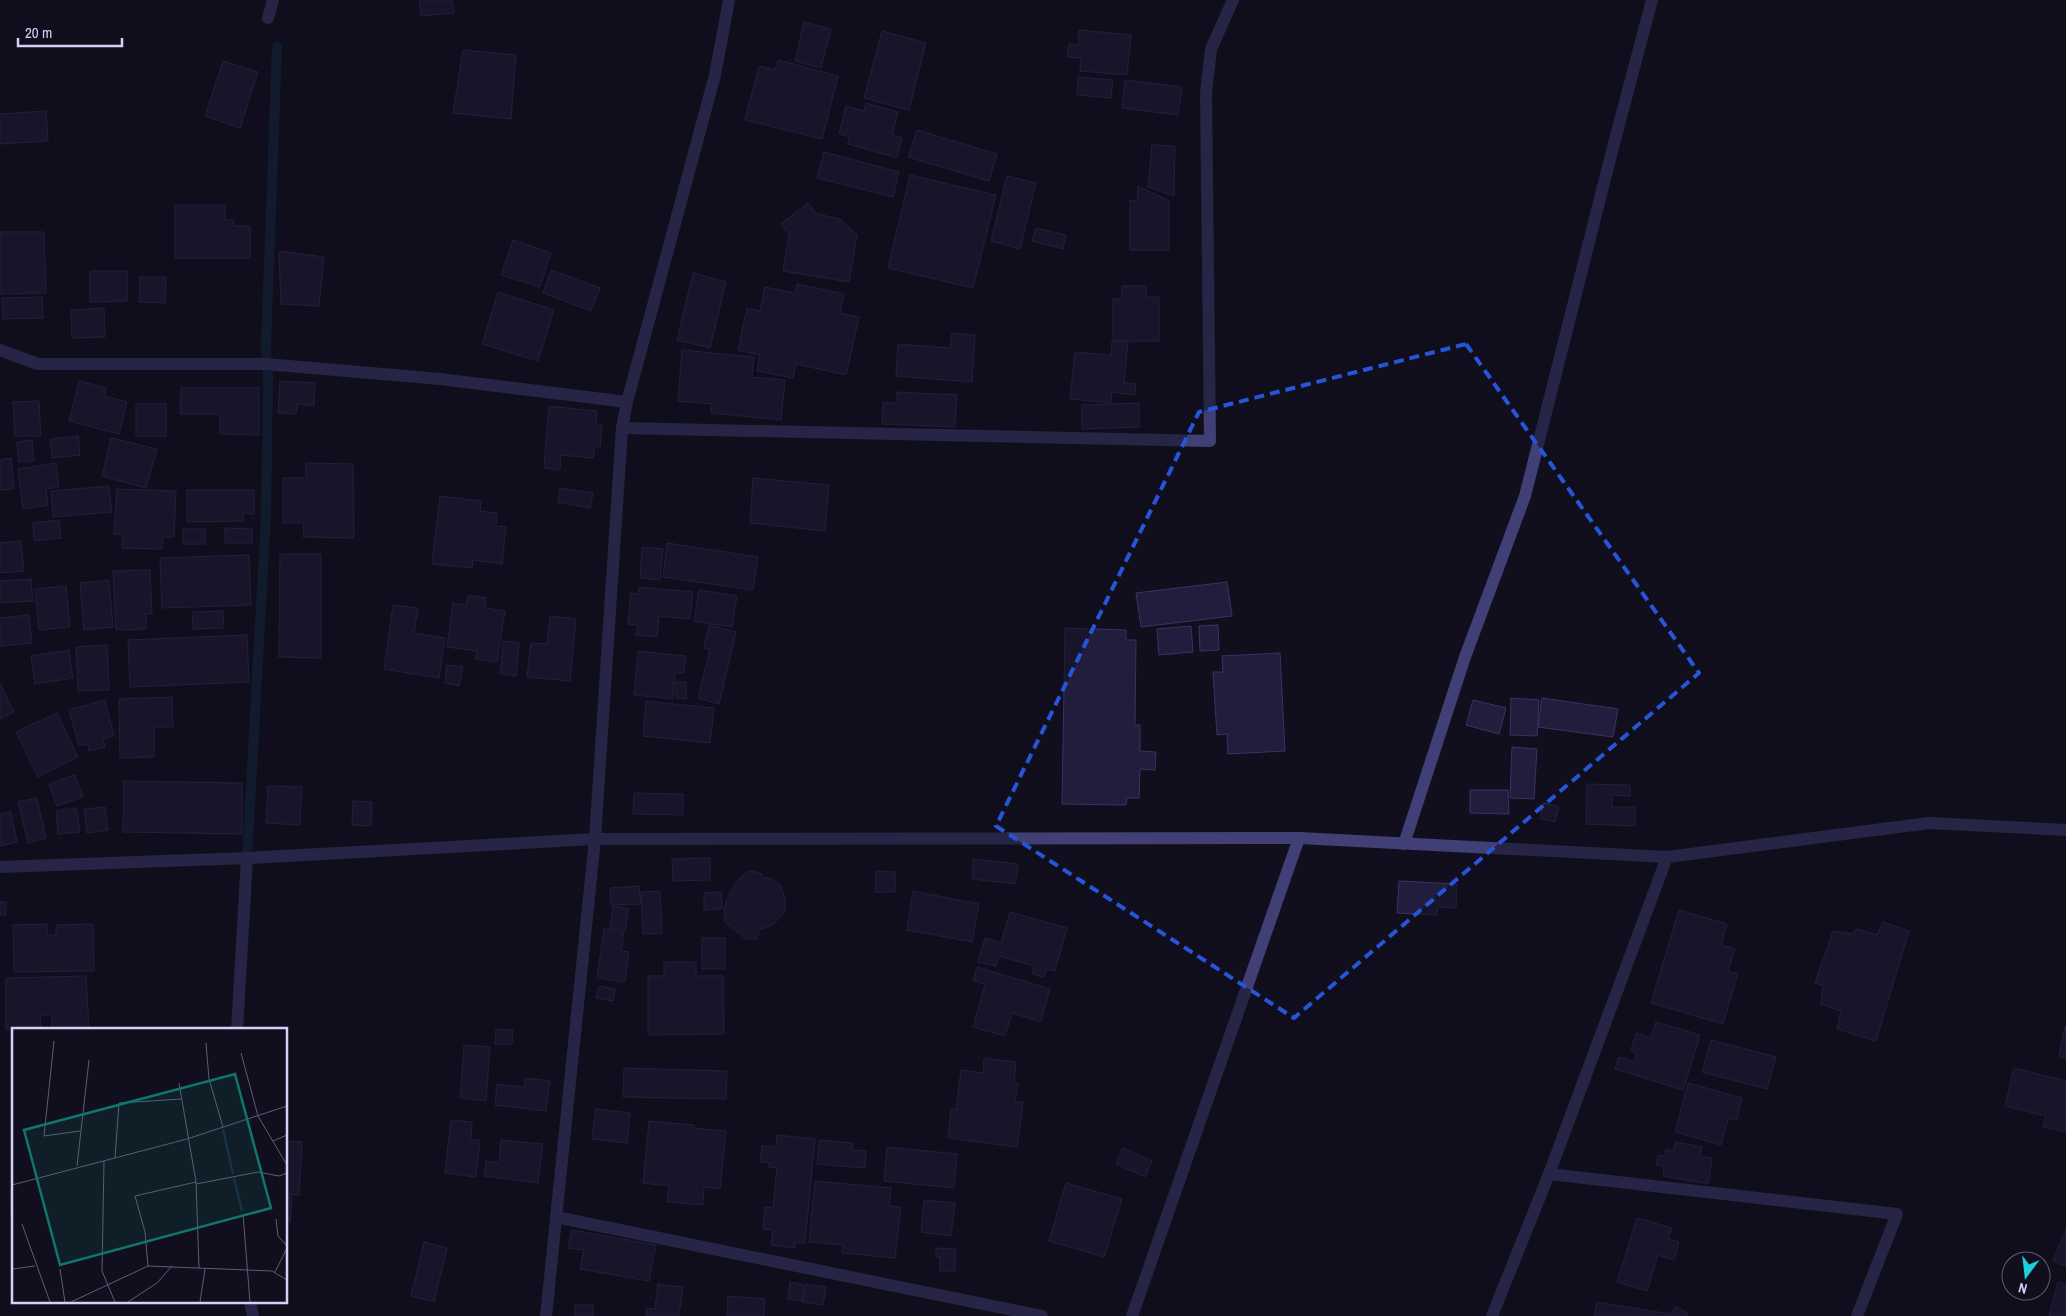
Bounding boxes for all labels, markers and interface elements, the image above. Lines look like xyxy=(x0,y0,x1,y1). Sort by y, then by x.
scale bar xyxy=(18,15,121,47)
text: 20 m xyxy=(25,22,52,43)
inset map xyxy=(12,1028,288,1304)
north arrow xyxy=(2001,1251,2051,1301)
text: N xyxy=(2016,1279,2029,1298)

